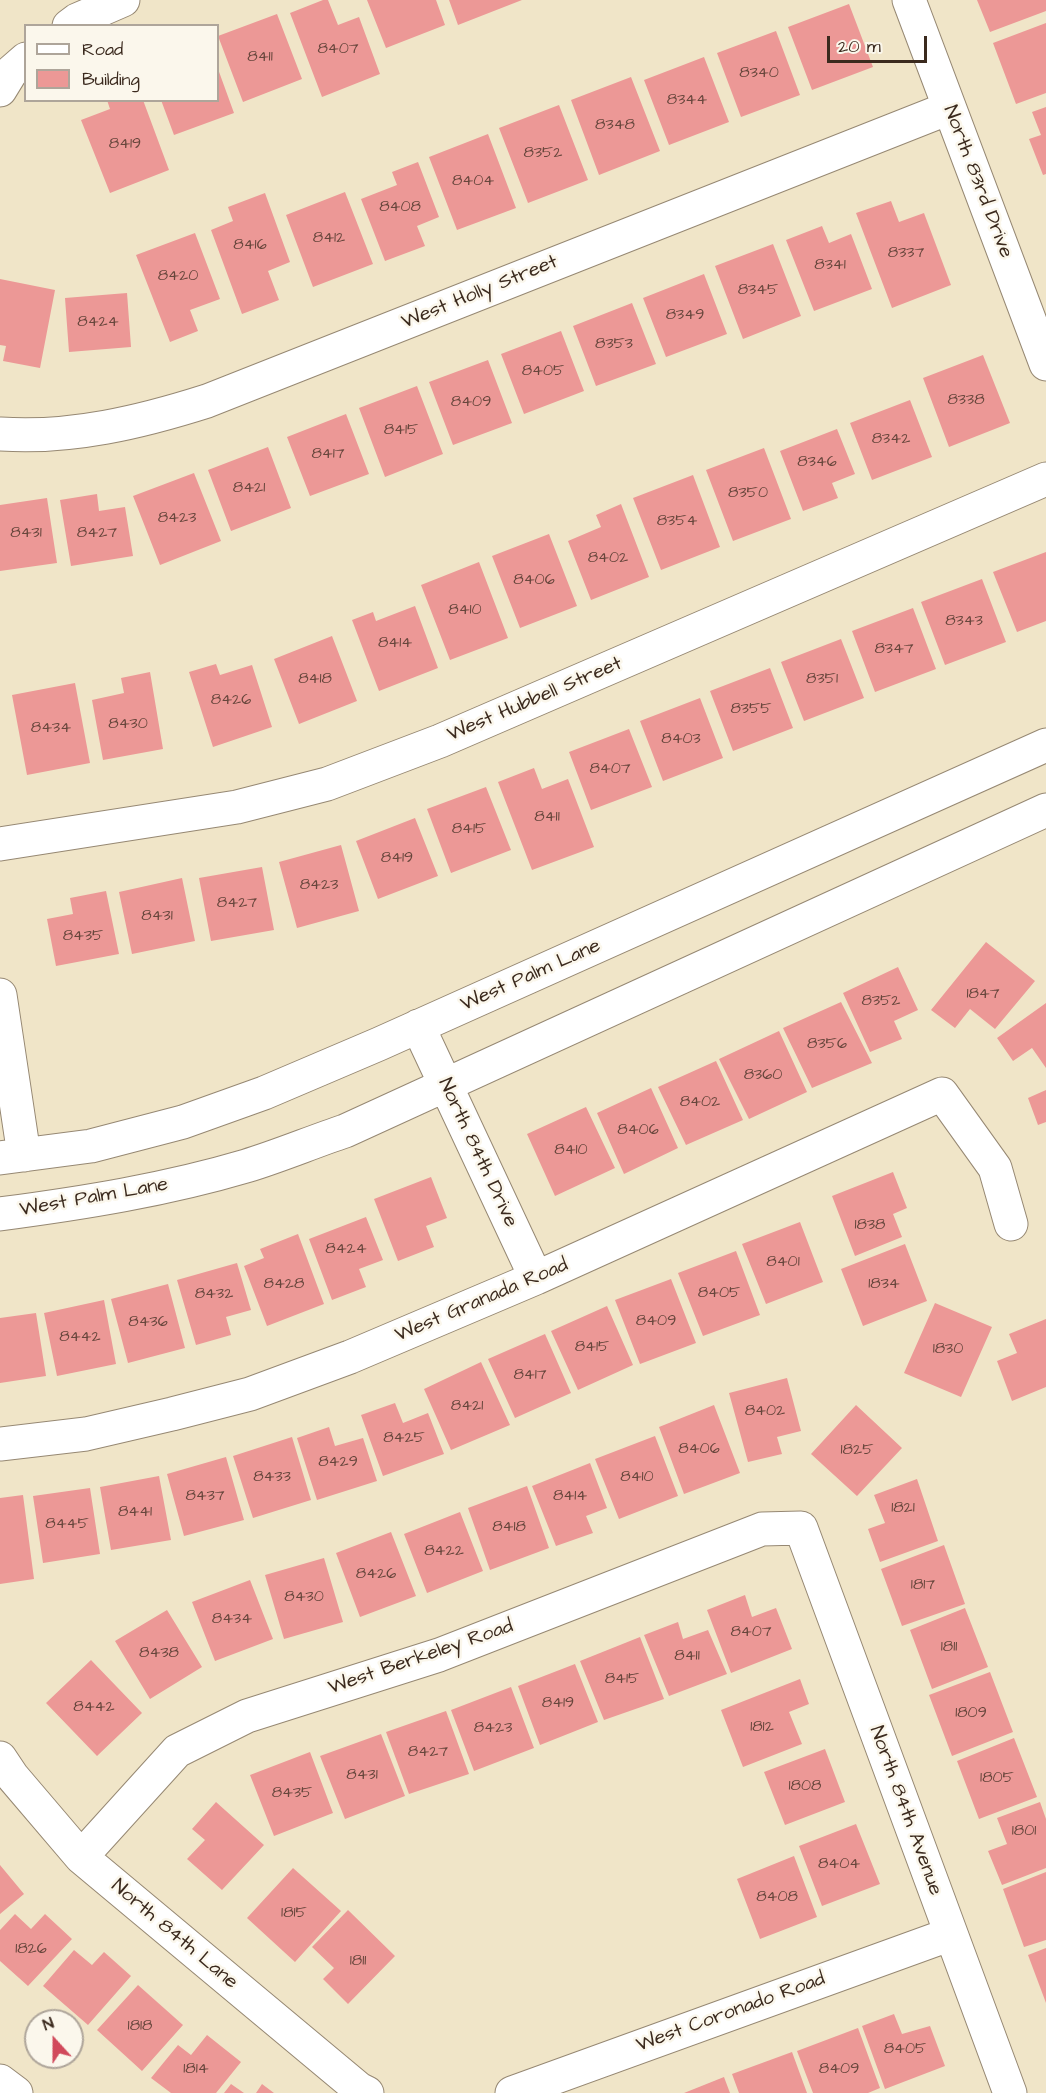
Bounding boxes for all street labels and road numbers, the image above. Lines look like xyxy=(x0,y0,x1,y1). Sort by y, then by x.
street label: North 83rd Drive xyxy=(937,102,1017,262)
street label: West Holly Street xyxy=(399,251,561,335)
street label: West Hubbell Street xyxy=(444,652,626,748)
street label: West Palm Lane xyxy=(457,934,605,1018)
street label: North 84th Drive xyxy=(432,1075,522,1231)
street label: West Palm Lane xyxy=(18,1173,170,1223)
street label: West Granada Road xyxy=(392,1254,572,1348)
street label: West Berkeley Road xyxy=(325,1615,517,1701)
street label: North 84th Avenue xyxy=(863,1723,947,1899)
street label: North 84th Lane xyxy=(106,1875,242,1995)
street label: West Coronado Road xyxy=(633,1968,829,2058)

